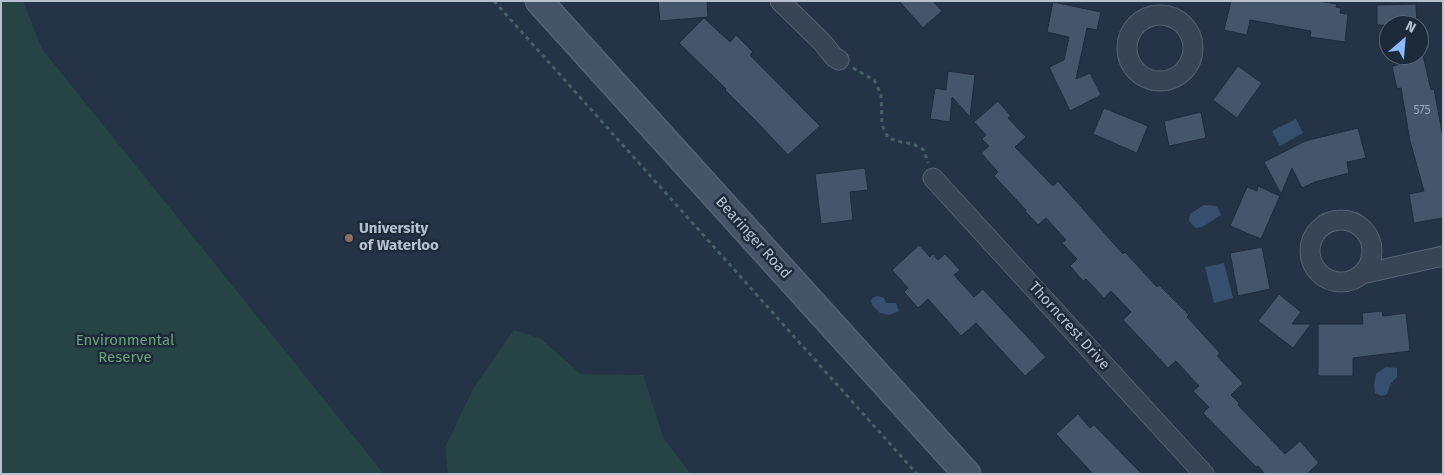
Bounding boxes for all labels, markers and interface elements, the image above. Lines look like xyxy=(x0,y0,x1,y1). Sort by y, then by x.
north arrow xyxy=(1379,15,1429,65)
text: N xyxy=(1403,17,1419,37)
house number: 575 xyxy=(1414,104,1430,118)
street label: Bearinger Road xyxy=(711,193,795,283)
place label: University of Waterloo xyxy=(359,220,439,255)
marker: University of Waterloo xyxy=(343,232,355,244)
street label: Thorncrest Drive xyxy=(1025,278,1113,374)
park label: Environmental Reserve xyxy=(76,332,174,367)

